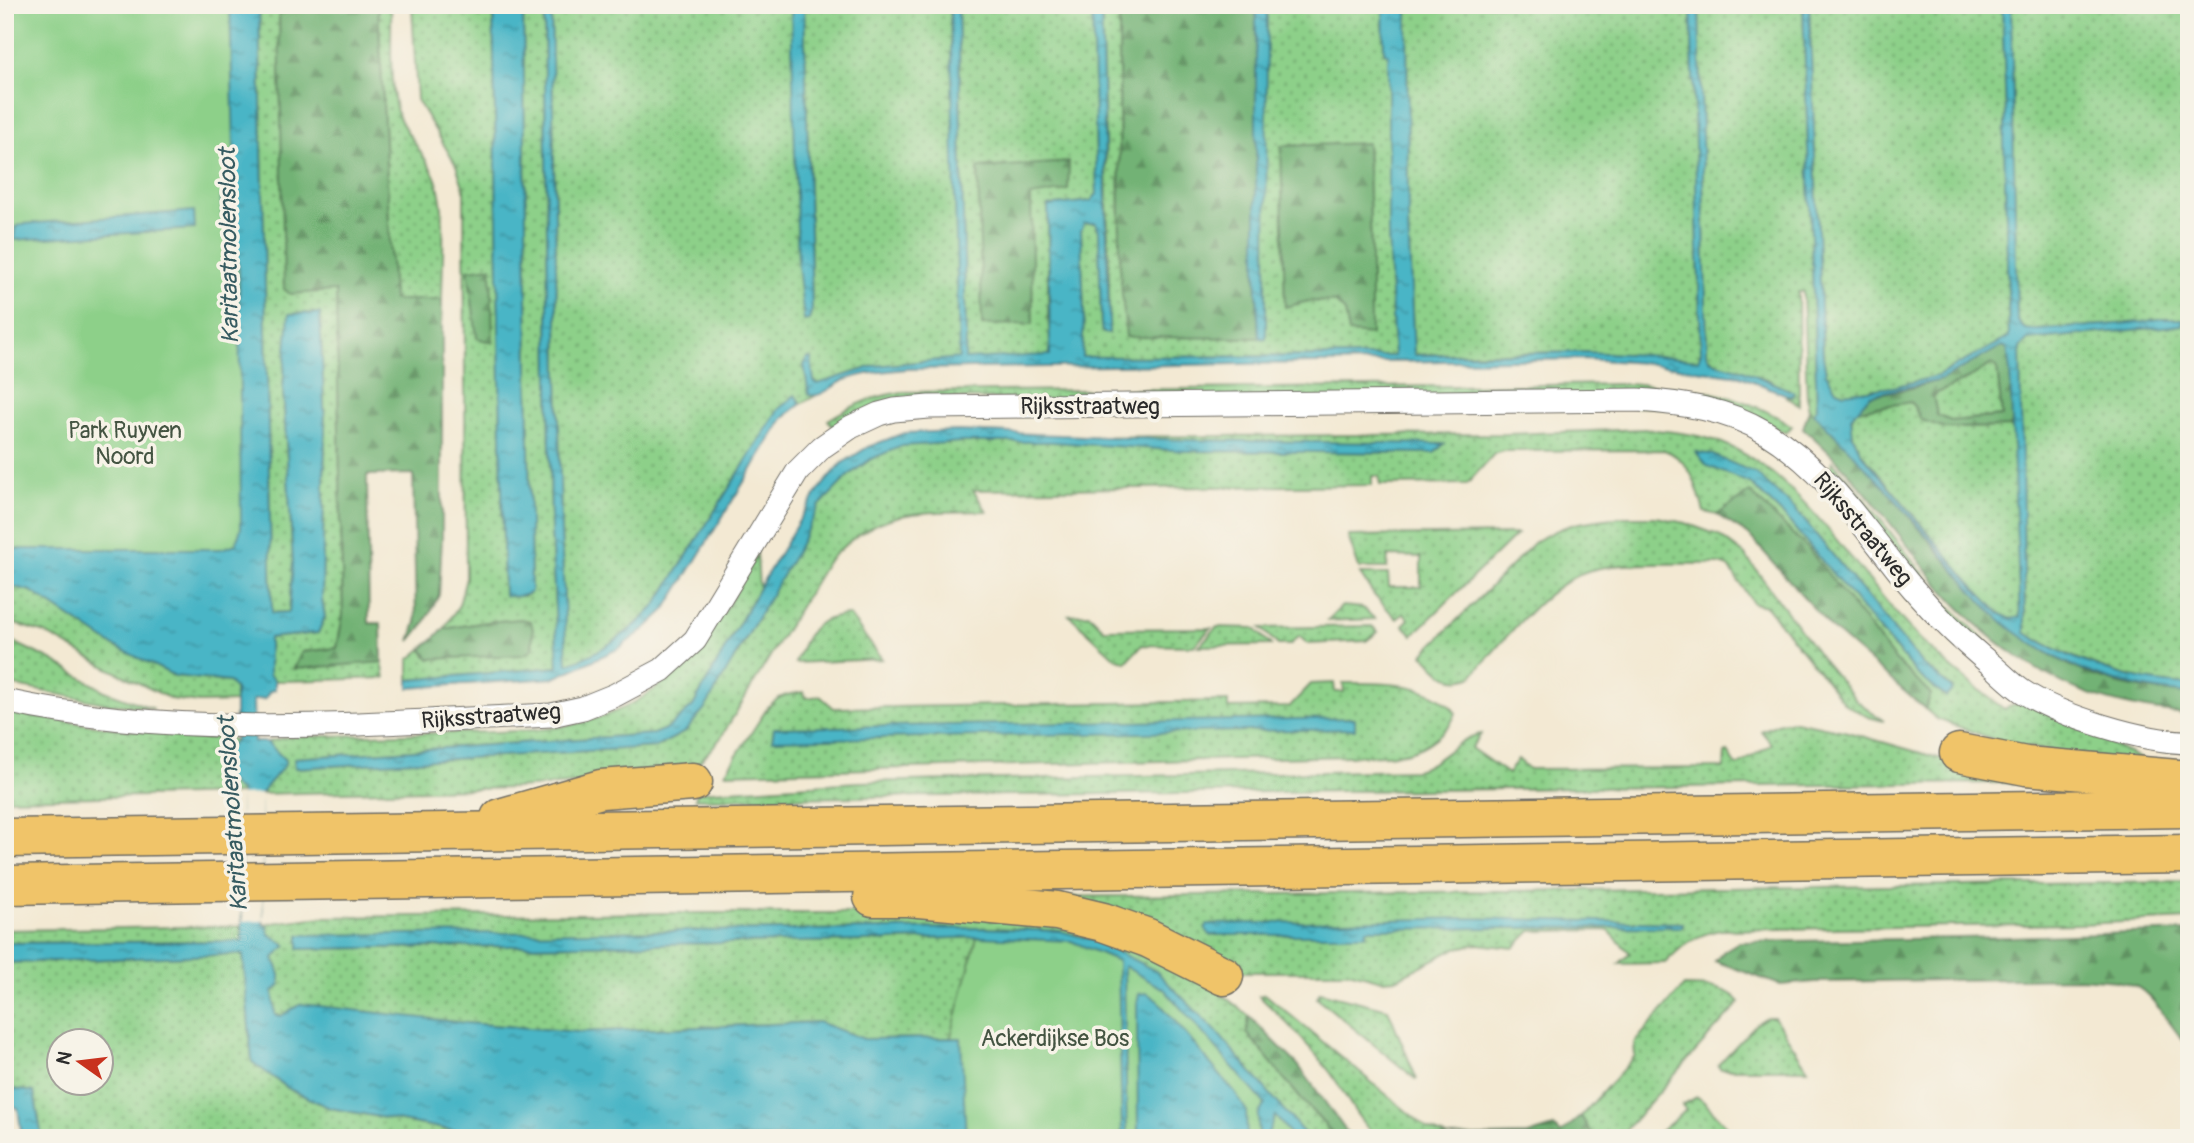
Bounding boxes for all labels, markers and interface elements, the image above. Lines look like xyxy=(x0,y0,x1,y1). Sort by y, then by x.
water label: Karitaatmolensloot xyxy=(213,146,245,344)
street label: Rijksstraatweg xyxy=(1020,392,1160,421)
park label: Park Ruyven Noord xyxy=(68,416,182,471)
street label: Rijksstraatweg xyxy=(1807,466,1919,592)
street label: Rijksstraatweg xyxy=(420,697,562,735)
water label: Karitaatmolensloot xyxy=(212,713,254,913)
park label: Ackerdijkse Bos xyxy=(981,1024,1129,1053)
north arrow xyxy=(46,1028,116,1098)
text: N xyxy=(51,1049,78,1067)

